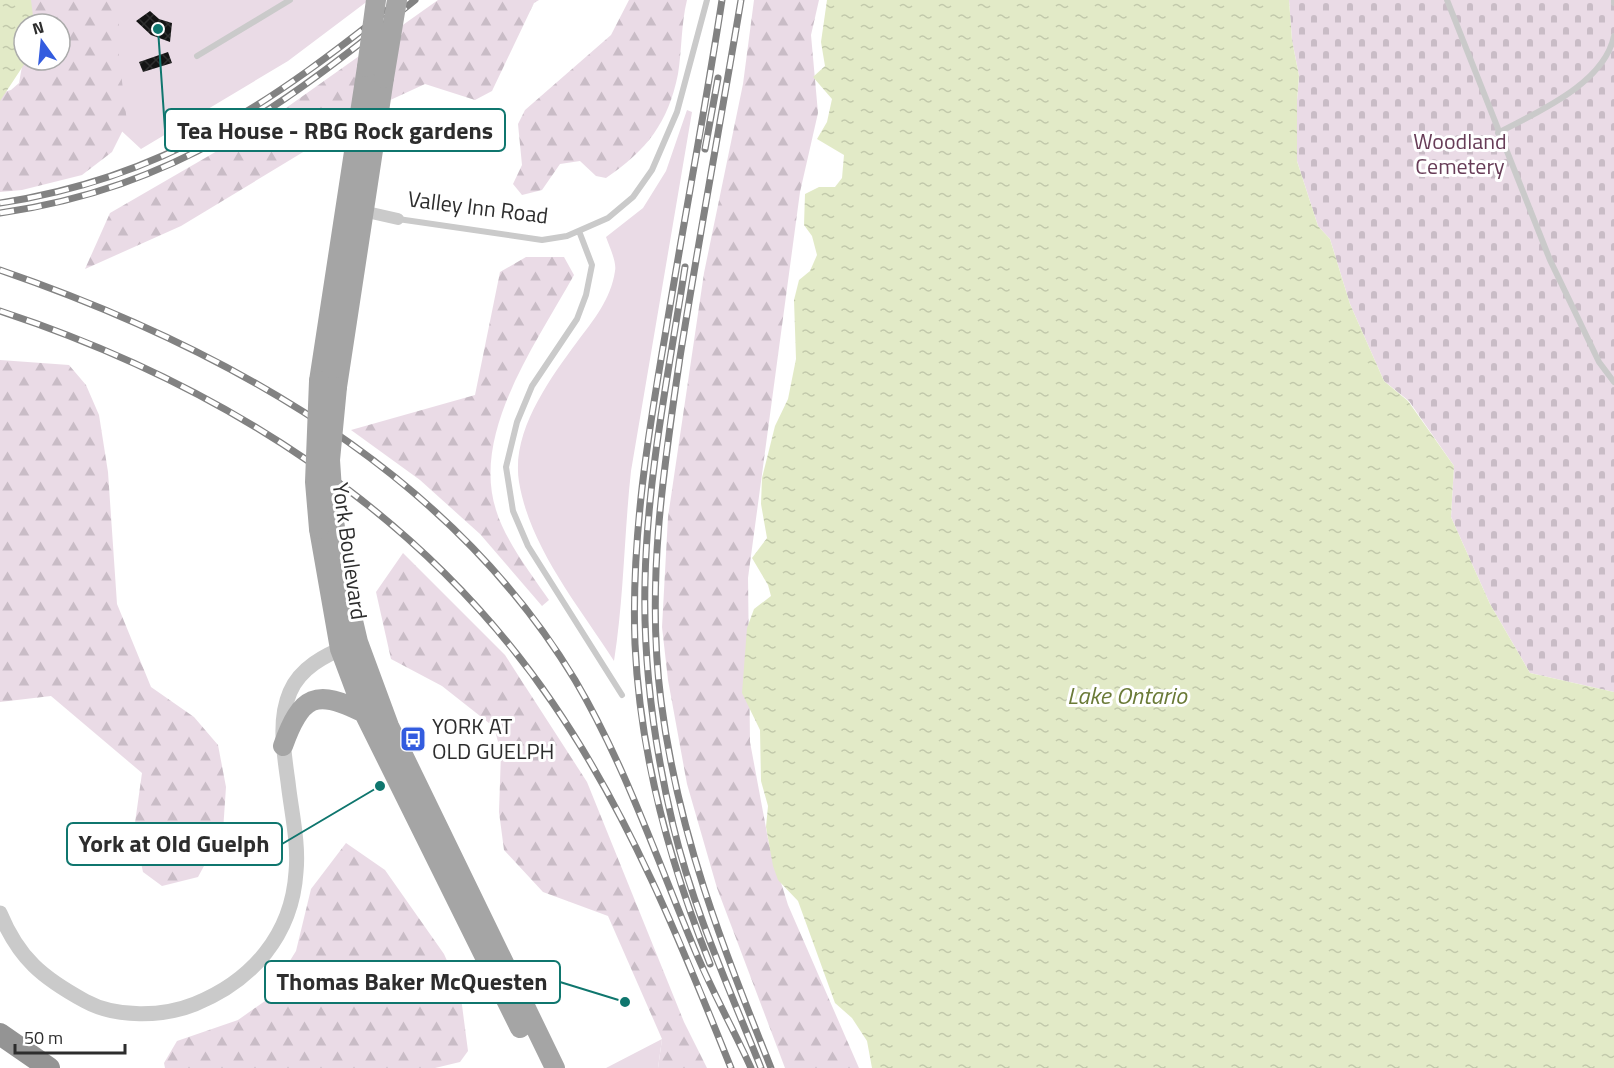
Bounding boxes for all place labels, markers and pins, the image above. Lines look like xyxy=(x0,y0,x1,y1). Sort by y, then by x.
callout: Tea House - RBG Rock gardens xyxy=(165,109,505,151)
place label: YORK AT OLD GUELPH xyxy=(432,709,554,768)
bus stop icon: YORK AT OLD GUELPH xyxy=(398,724,428,754)
callout: York at Old Guelph xyxy=(67,823,282,865)
callout: Thomas Baker McQuesten xyxy=(265,961,560,1003)

